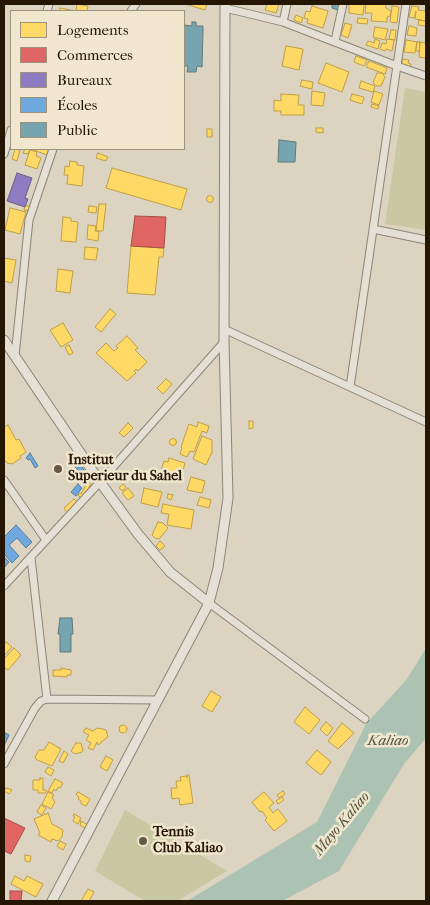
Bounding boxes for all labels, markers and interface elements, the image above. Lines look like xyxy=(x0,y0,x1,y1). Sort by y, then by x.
legend xyxy=(10,10,185,150)
text: Logements xyxy=(57,21,128,39)
text: Commerces xyxy=(57,46,133,64)
text: Bureaux xyxy=(57,71,112,89)
text: Écoles xyxy=(57,96,97,114)
text: Public xyxy=(57,121,97,139)
place label: Institut Superieur du Sahel xyxy=(68,453,182,486)
marker: Institut Superieur du Sahel xyxy=(52,463,64,475)
water label: Kaliao xyxy=(368,732,408,750)
water label: Mayo Kaliao xyxy=(310,788,374,860)
place label: Tennis Club Kaliao xyxy=(153,825,223,858)
marker: Tennis Club Kaliao xyxy=(137,835,149,847)

